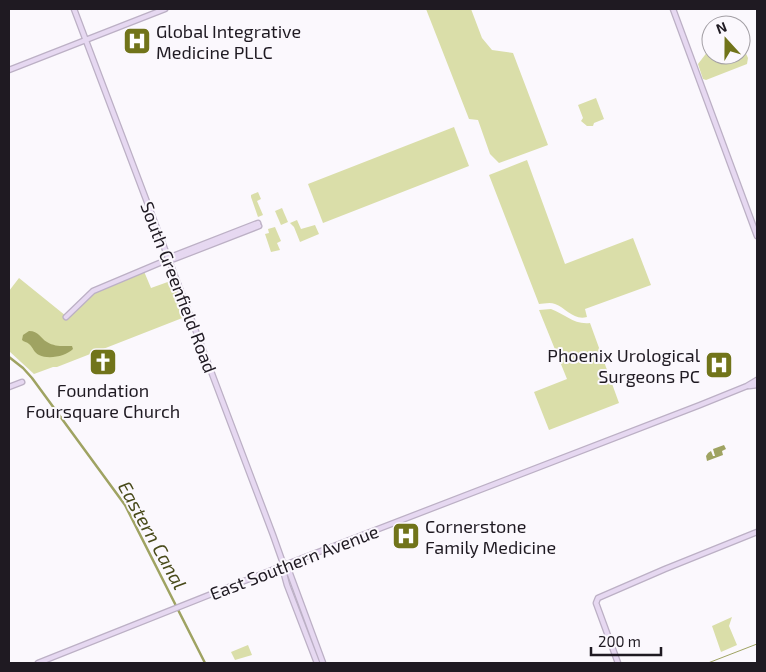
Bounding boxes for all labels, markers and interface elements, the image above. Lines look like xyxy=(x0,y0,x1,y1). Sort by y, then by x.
north arrow xyxy=(701,15,751,65)
text: N xyxy=(713,18,729,37)
place label: Global Integrative Medicine PLLC xyxy=(156,20,301,63)
hospital icon: Global Integrative Medicine PLLC xyxy=(122,26,152,56)
street label: South Greenfield Road xyxy=(136,198,222,376)
place label: Phoenix Urological Surgeons PC xyxy=(547,344,701,387)
church icon: Foundation Foursquare Church xyxy=(88,347,118,377)
hospital icon: Phoenix Urological Surgeons PC xyxy=(704,350,734,380)
place label: Foundation Foursquare Church xyxy=(26,379,180,422)
water label: Eastern Canal xyxy=(114,477,192,593)
place label: Cornerstone Family Medicine xyxy=(425,515,556,558)
street label: East Southern Avenue xyxy=(206,520,382,604)
hospital icon: Cornerstone Family Medicine xyxy=(391,521,421,551)
scale bar xyxy=(591,624,661,656)
text: 200 m xyxy=(598,632,641,650)

